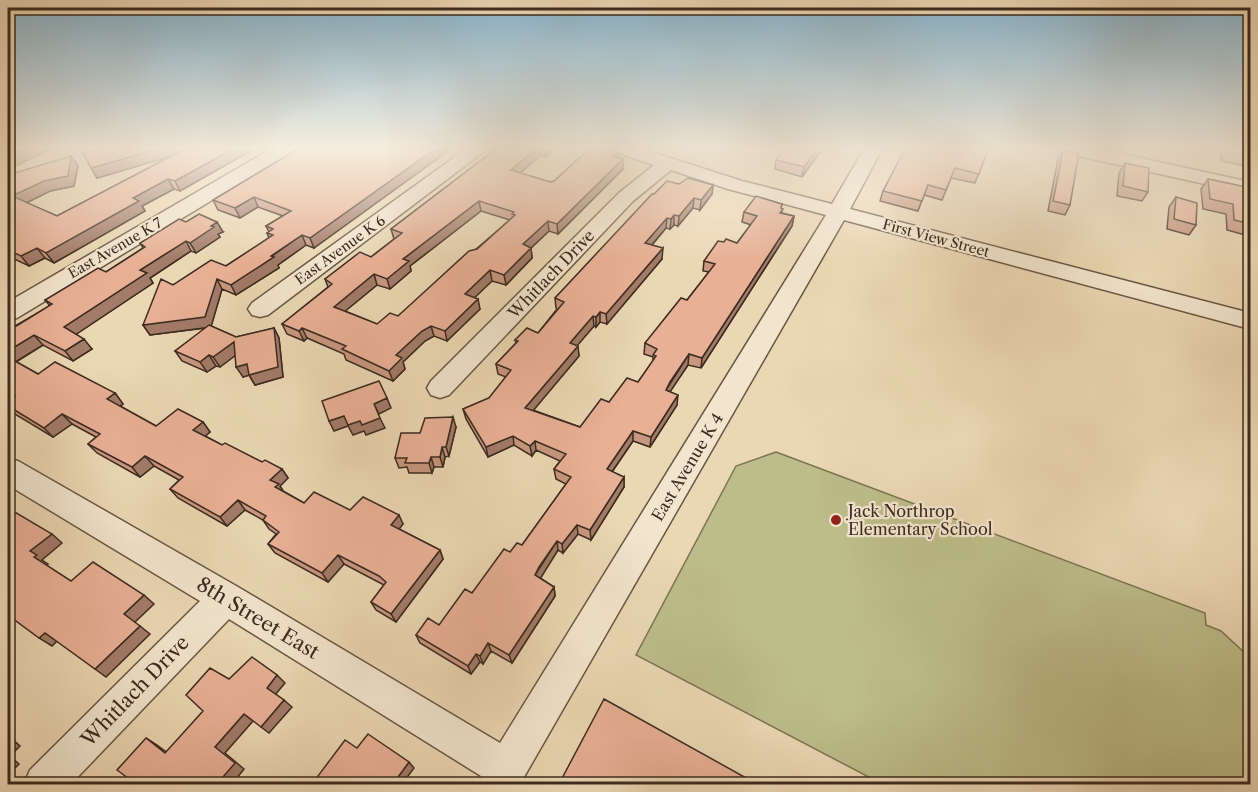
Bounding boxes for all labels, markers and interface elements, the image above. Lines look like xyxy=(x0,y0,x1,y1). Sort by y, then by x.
street label: East Avenue K 6 xyxy=(291,211,389,289)
street label: East Avenue K 7 xyxy=(65,214,165,282)
street label: First View Street xyxy=(881,215,991,261)
street label: Whitlach Drive xyxy=(503,225,598,323)
street label: East Avenue K 4 xyxy=(647,409,727,525)
place label: Jack Northrop Elementary School xyxy=(845,501,993,539)
marker: Jack Northrop Elementary School xyxy=(829,513,843,527)
street label: 8th Street East xyxy=(192,572,324,664)
street label: Whitlach Drive xyxy=(75,631,194,752)

